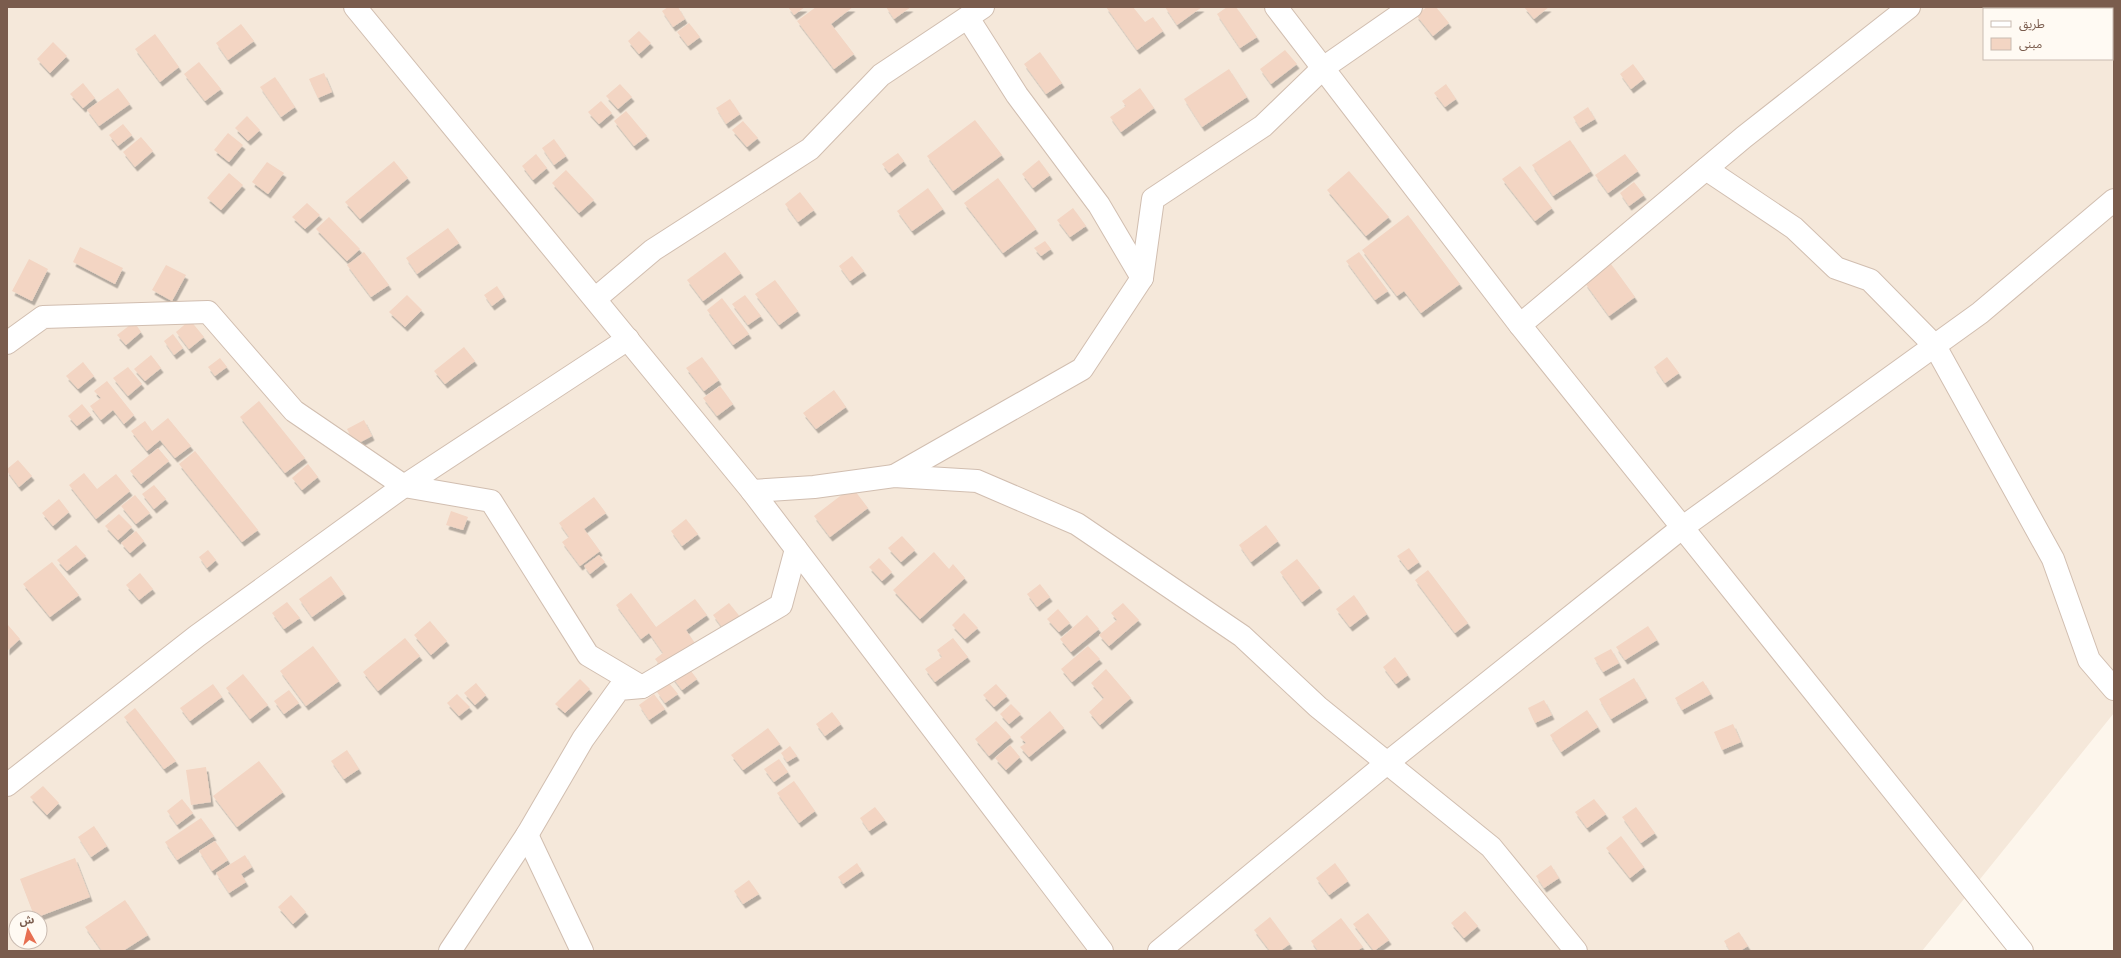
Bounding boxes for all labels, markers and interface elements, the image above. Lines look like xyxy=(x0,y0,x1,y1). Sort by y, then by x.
legend xyxy=(1983,8,2113,60)
text: طريق xyxy=(2019,16,2045,32)
text: مبنى xyxy=(2019,36,2042,51)
north arrow xyxy=(8,910,48,950)
text: ش xyxy=(18,912,35,928)

